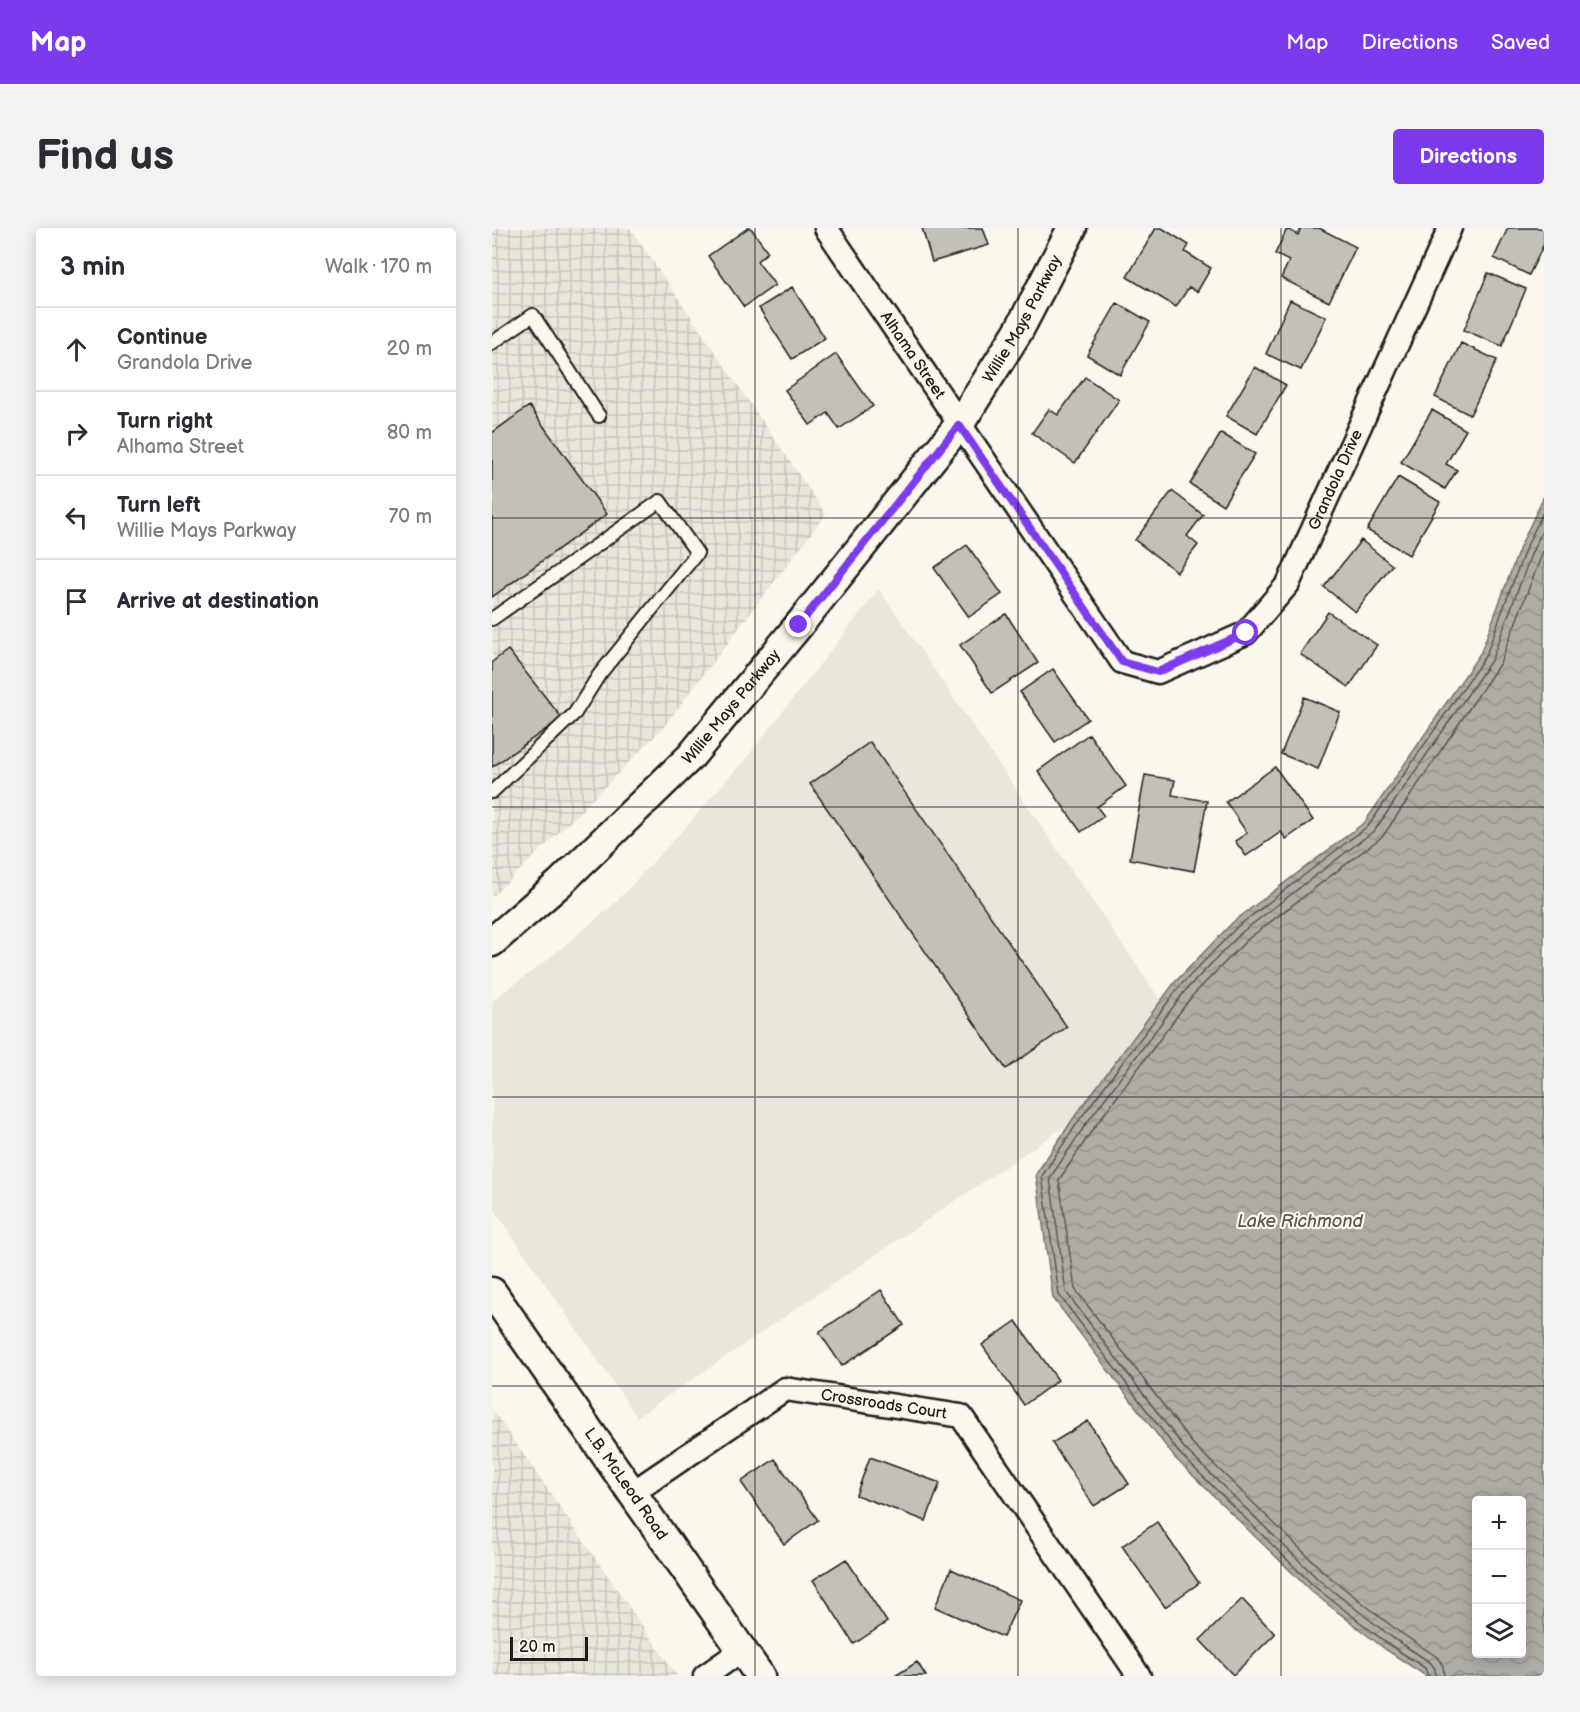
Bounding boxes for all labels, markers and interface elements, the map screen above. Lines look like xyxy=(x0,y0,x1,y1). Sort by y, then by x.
text: Map xyxy=(30,26,86,59)
text: Map xyxy=(1286,30,1329,55)
text: Directions xyxy=(1362,30,1458,55)
text: Saved xyxy=(1491,30,1550,55)
button: Directions xyxy=(1393,129,1544,184)
text: Find us xyxy=(36,131,174,182)
street label: Willie Mays Parkway xyxy=(979,251,1066,386)
text: 3 min xyxy=(60,252,125,283)
text: Walk · 170 m xyxy=(325,255,432,279)
street label: Alhama Street xyxy=(876,308,949,403)
text: Continue xyxy=(117,324,207,351)
icon: ahead xyxy=(60,333,93,366)
text: 20 m xyxy=(387,337,432,361)
text: Grandola Drive xyxy=(117,351,252,375)
text: Turn right xyxy=(117,408,213,435)
icon: right xyxy=(60,417,93,450)
text: 80 m xyxy=(387,421,432,445)
street label: Grandola Drive xyxy=(1304,426,1367,533)
text: Alhama Street xyxy=(117,435,244,459)
text: Turn left xyxy=(117,492,201,519)
icon: left xyxy=(60,501,93,534)
text: 70 m xyxy=(388,505,432,529)
text: Willie Mays Parkway xyxy=(117,519,296,543)
icon: arrive xyxy=(60,585,93,618)
text: Arrive at destination xyxy=(117,588,319,615)
route end xyxy=(785,611,811,637)
route start xyxy=(1232,619,1258,645)
street label: Willie Mays Parkway xyxy=(678,645,785,769)
water label: Lake Richmond xyxy=(1237,1211,1363,1232)
street label: Crossroads Court xyxy=(820,1385,948,1423)
street label: L.B. McLeod Road xyxy=(580,1424,672,1543)
map controls xyxy=(1472,1496,1526,1658)
button: + xyxy=(1472,1496,1526,1550)
button: − xyxy=(1472,1550,1526,1604)
button: layers xyxy=(1472,1604,1526,1658)
scale bar xyxy=(510,1634,588,1662)
text: 20 m xyxy=(519,1638,555,1657)

